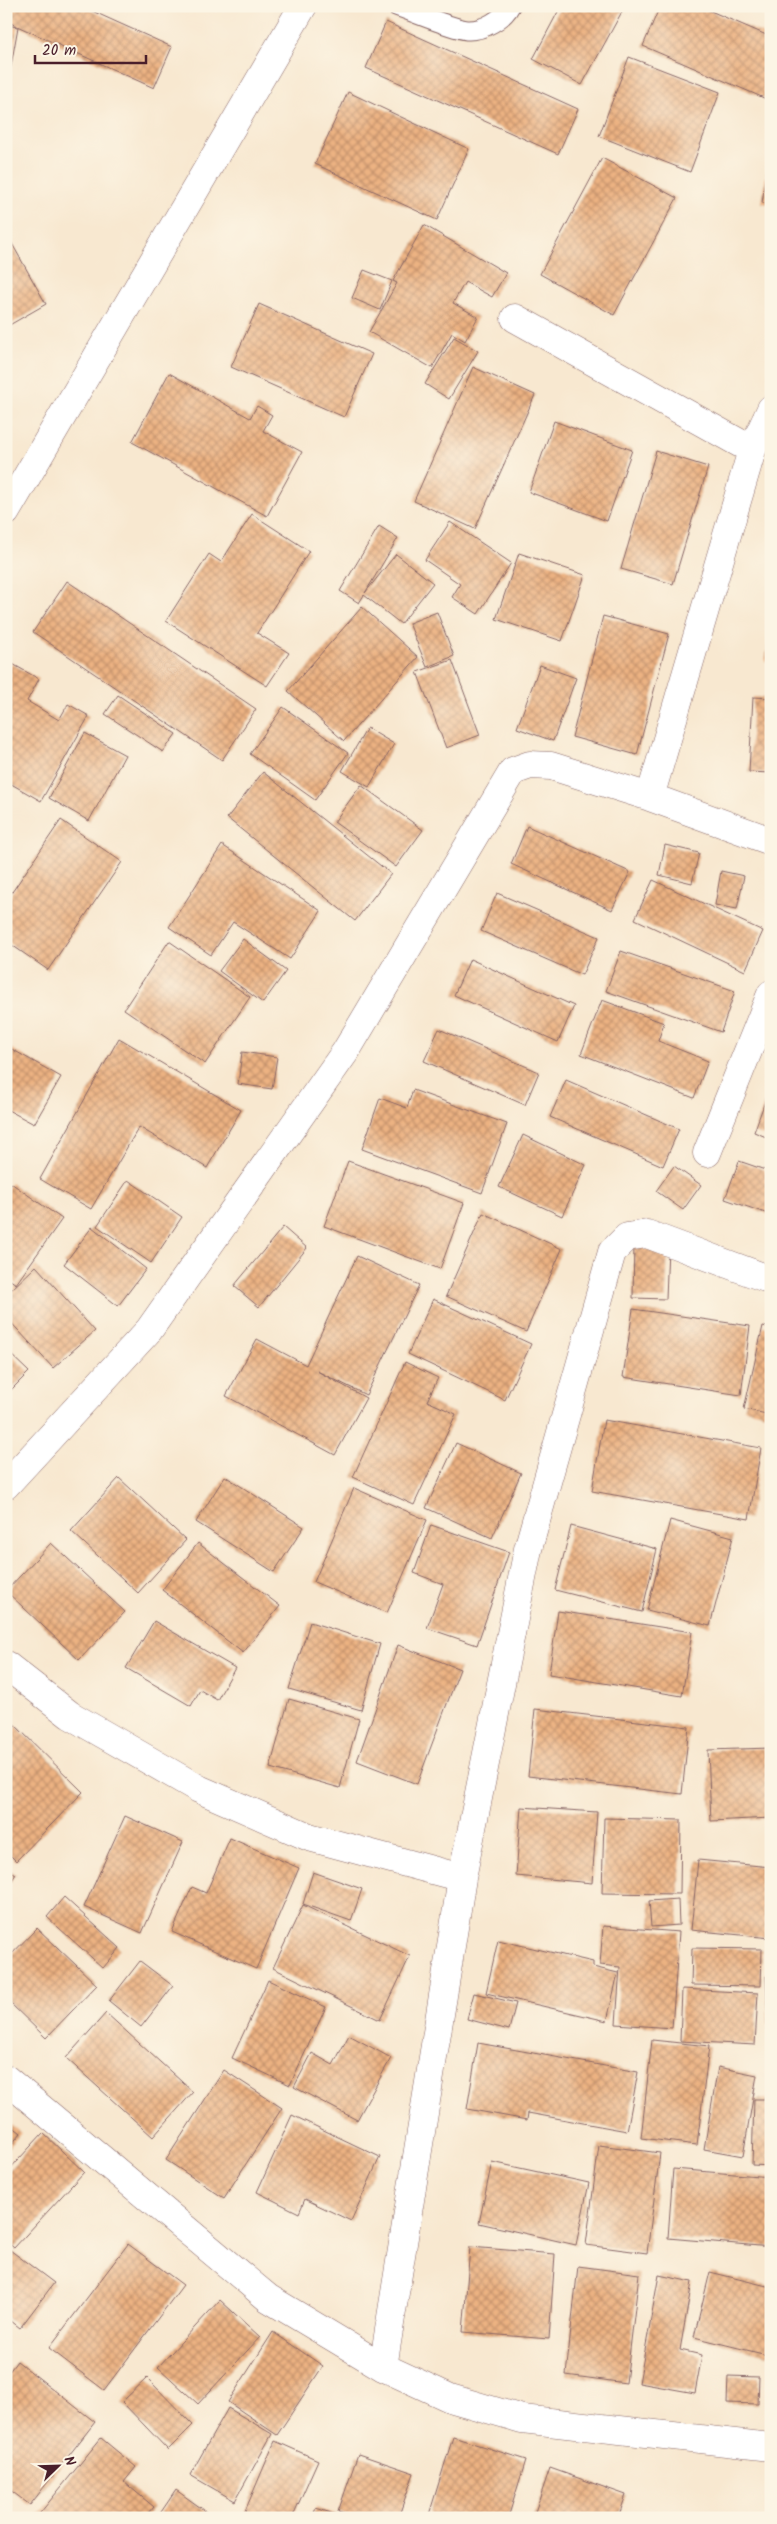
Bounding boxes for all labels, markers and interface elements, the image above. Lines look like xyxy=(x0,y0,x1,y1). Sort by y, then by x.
scale bar xyxy=(35,32,146,64)
text: 20 m xyxy=(42,39,76,63)
north arrow xyxy=(32,2442,82,2492)
text: N xyxy=(57,2453,81,2470)

